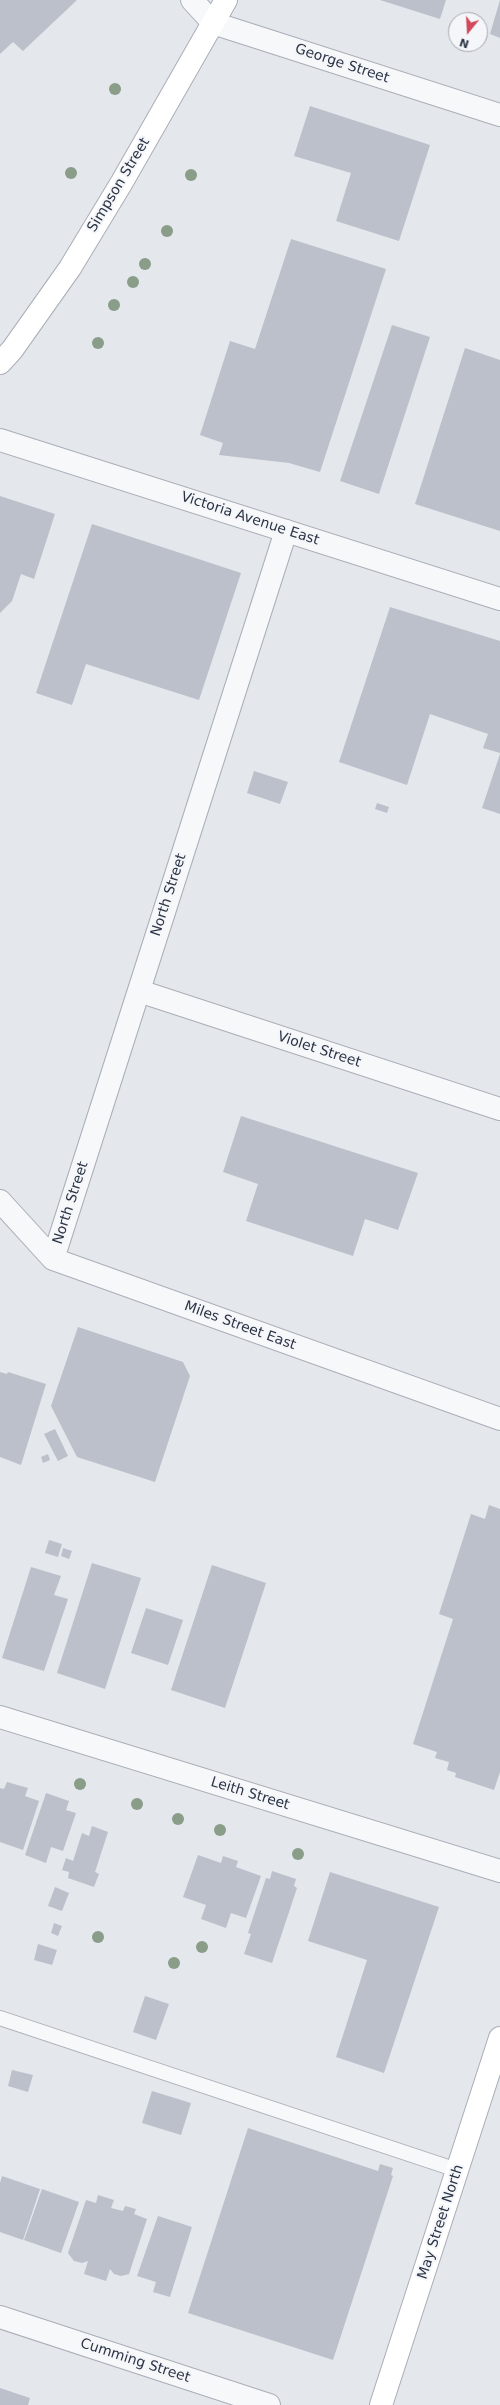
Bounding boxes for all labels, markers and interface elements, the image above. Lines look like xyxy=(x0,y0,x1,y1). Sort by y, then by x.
north arrow xyxy=(448,12,488,52)
text: N xyxy=(458,35,471,51)
street label: George Street xyxy=(293,41,391,87)
street label: Simpson Street xyxy=(84,135,154,235)
street label: Victoria Avenue East xyxy=(179,489,321,549)
street label: North Street xyxy=(148,851,190,939)
street label: Violet Street xyxy=(275,1029,363,1071)
street label: North Street xyxy=(50,1159,92,1247)
street label: Miles Street East xyxy=(182,1298,298,1354)
street label: Leith Street xyxy=(209,1774,291,1814)
street label: May Street North xyxy=(415,2163,467,2281)
street label: Cumming Street xyxy=(78,2335,192,2387)

